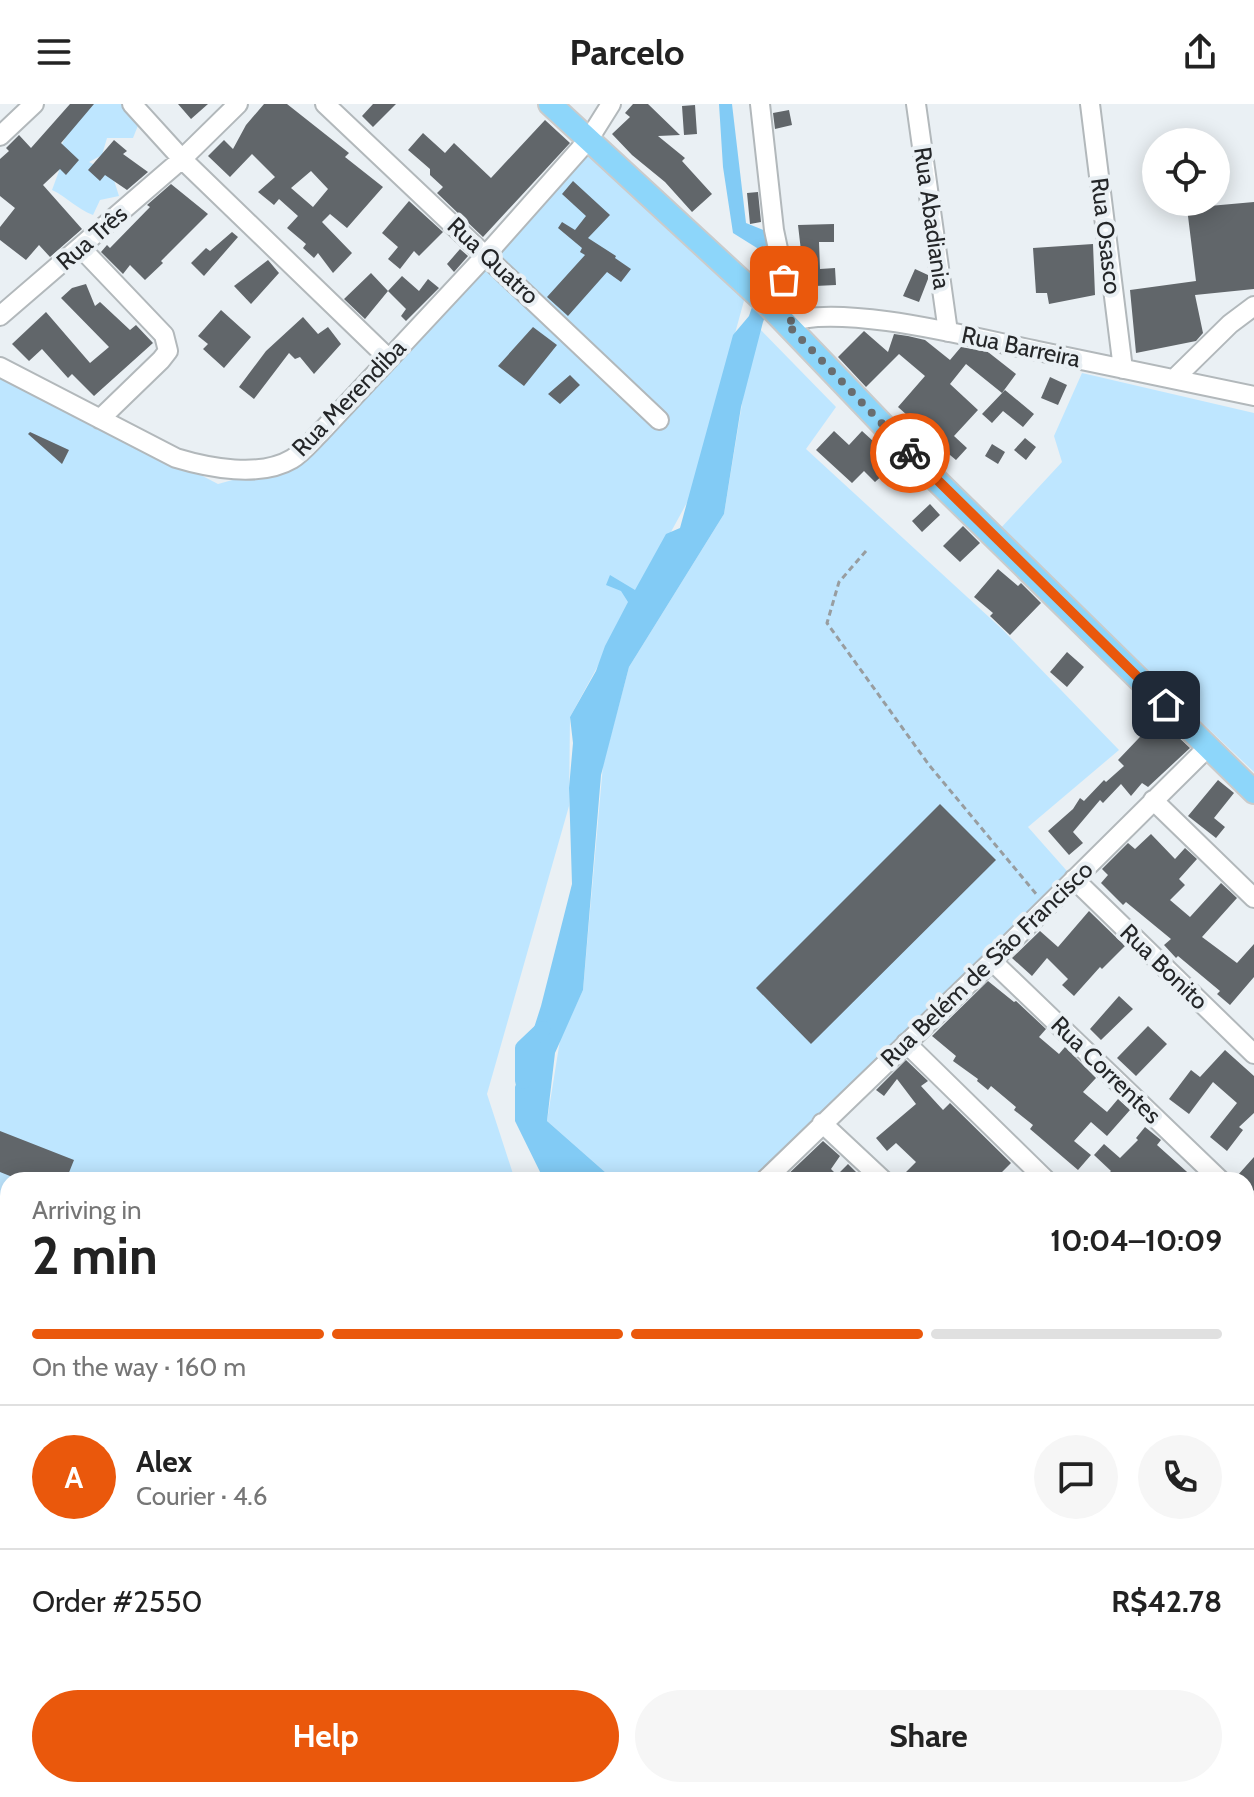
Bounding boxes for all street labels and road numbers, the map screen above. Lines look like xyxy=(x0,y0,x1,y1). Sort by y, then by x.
street label: Rua Abadiania xyxy=(908,145,957,291)
street label: Rua Osasco xyxy=(1085,176,1128,296)
street label: Rua Três xyxy=(51,199,133,276)
street label: Rua Quatro xyxy=(442,211,545,310)
street label: Rua Barreira xyxy=(959,320,1084,373)
street label: Rua Merendiba xyxy=(286,333,412,462)
street label: Rua Belém de São Francisco xyxy=(875,855,1099,1073)
street label: Rua Bonito xyxy=(1114,918,1214,1016)
street label: Rua Correntes xyxy=(1045,1010,1168,1129)

